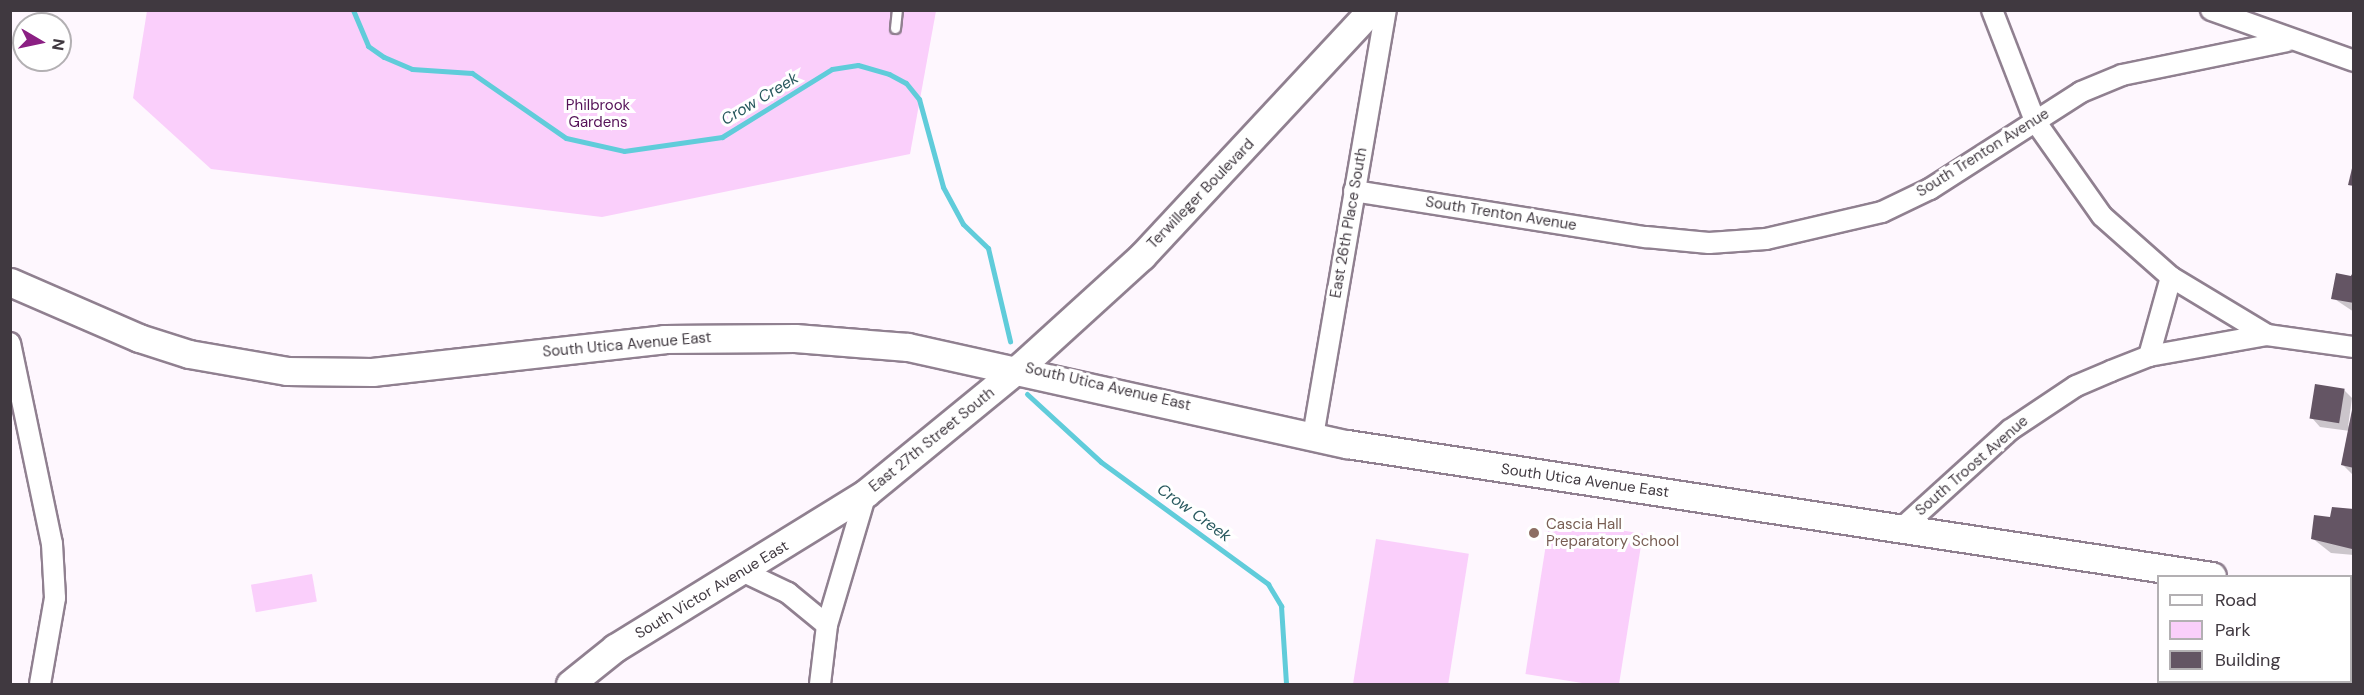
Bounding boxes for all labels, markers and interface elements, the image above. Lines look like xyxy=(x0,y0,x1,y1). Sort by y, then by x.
north arrow xyxy=(12,12,72,72)
text: N xyxy=(47,37,70,52)
water label: Crow Creek xyxy=(718,68,802,130)
park label: Philbrook Gardens xyxy=(566,96,630,131)
street label: South Trenton Avenue xyxy=(1913,105,2053,201)
street label: Terwilleger Boulevard xyxy=(1144,135,1258,253)
street label: East 26th Place South xyxy=(1327,146,1371,300)
street label: South Trenton Avenue xyxy=(1424,193,1578,235)
street label: South Utica Avenue East xyxy=(542,329,712,361)
street label: South Utica Avenue East xyxy=(1023,359,1193,415)
street label: East 27th Street South xyxy=(866,384,998,496)
street label: South Troost Avenue xyxy=(1912,412,2032,520)
street label: South Utica Avenue East xyxy=(1500,460,1670,502)
water label: Crow Creek xyxy=(1153,480,1235,546)
place label: Cascia Hall Preparatory School xyxy=(1546,515,1679,550)
marker: Cascia Hall Preparatory School xyxy=(1527,526,1541,540)
street label: South Victor Avenue East xyxy=(632,537,792,643)
legend xyxy=(2157,575,2352,683)
text: Road xyxy=(2215,588,2257,612)
text: Park xyxy=(2215,618,2251,642)
text: Building xyxy=(2215,648,2280,672)

